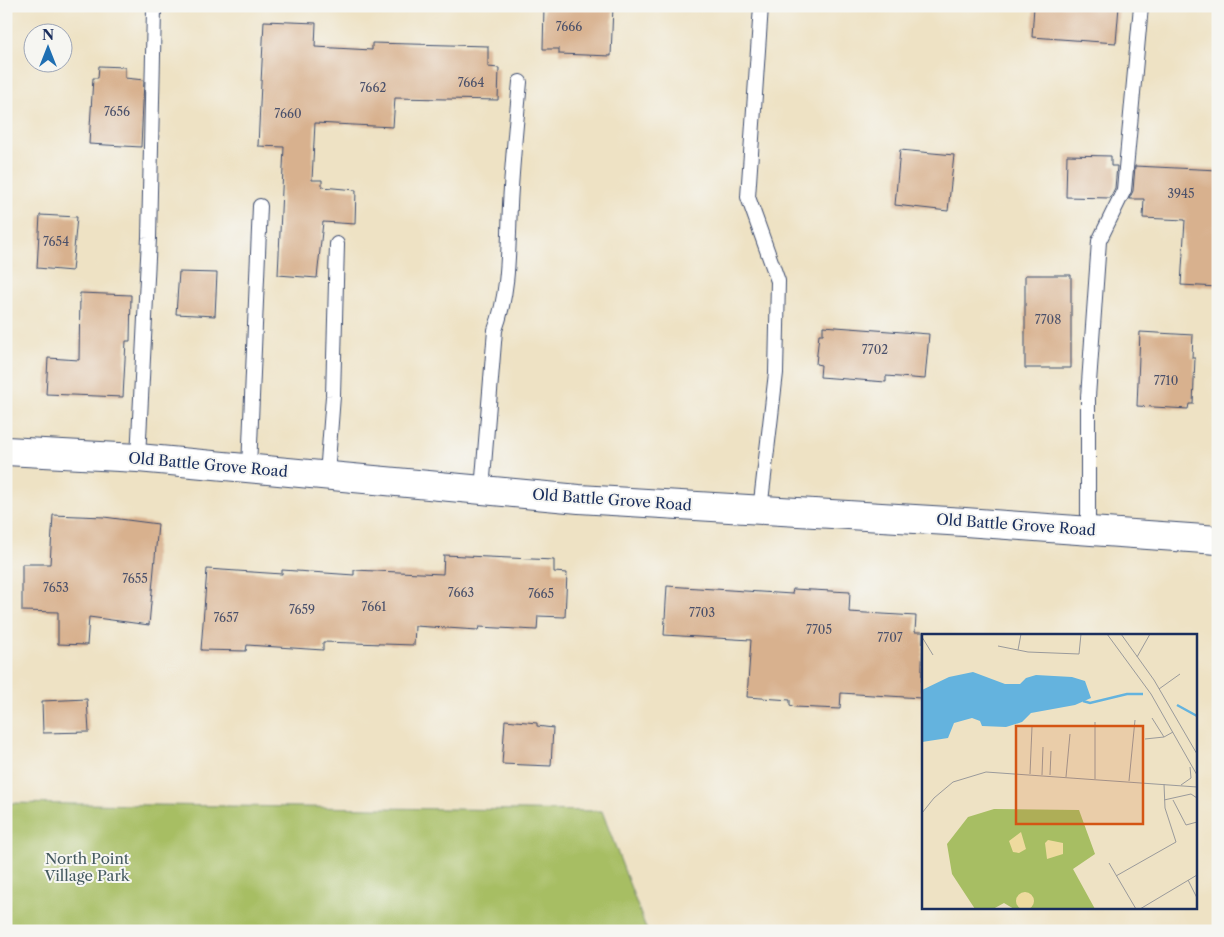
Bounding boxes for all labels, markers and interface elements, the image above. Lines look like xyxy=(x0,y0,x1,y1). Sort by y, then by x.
house number: 7666 xyxy=(556,19,582,34)
north arrow xyxy=(22,22,72,72)
text: N xyxy=(42,26,54,44)
house number: 7664 xyxy=(458,75,484,90)
house number: 7662 xyxy=(360,80,386,95)
house number: 7656 xyxy=(104,104,130,119)
house number: 7660 xyxy=(274,106,302,121)
house number: 3945 xyxy=(1167,186,1195,201)
house number: 7654 xyxy=(43,234,69,249)
house number: 7708 xyxy=(1035,312,1061,327)
house number: 7702 xyxy=(862,342,888,357)
house number: 7710 xyxy=(1154,373,1178,388)
street label: Old Battle Grove Road xyxy=(128,448,289,481)
street label: Old Battle Grove Road xyxy=(532,484,692,515)
street label: Old Battle Grove Road xyxy=(936,509,1096,540)
house number: 7655 xyxy=(122,571,148,586)
house number: 7653 xyxy=(43,580,69,595)
house number: 7663 xyxy=(448,585,474,600)
house number: 7665 xyxy=(528,586,554,601)
house number: 7661 xyxy=(362,599,386,614)
house number: 7659 xyxy=(289,602,315,617)
house number: 7703 xyxy=(689,605,715,620)
house number: 7657 xyxy=(213,610,239,625)
house number: 7705 xyxy=(806,622,832,637)
house number: 7707 xyxy=(877,630,903,645)
inset map xyxy=(922,634,1196,910)
park label: North Point Village Park xyxy=(43,849,131,885)

